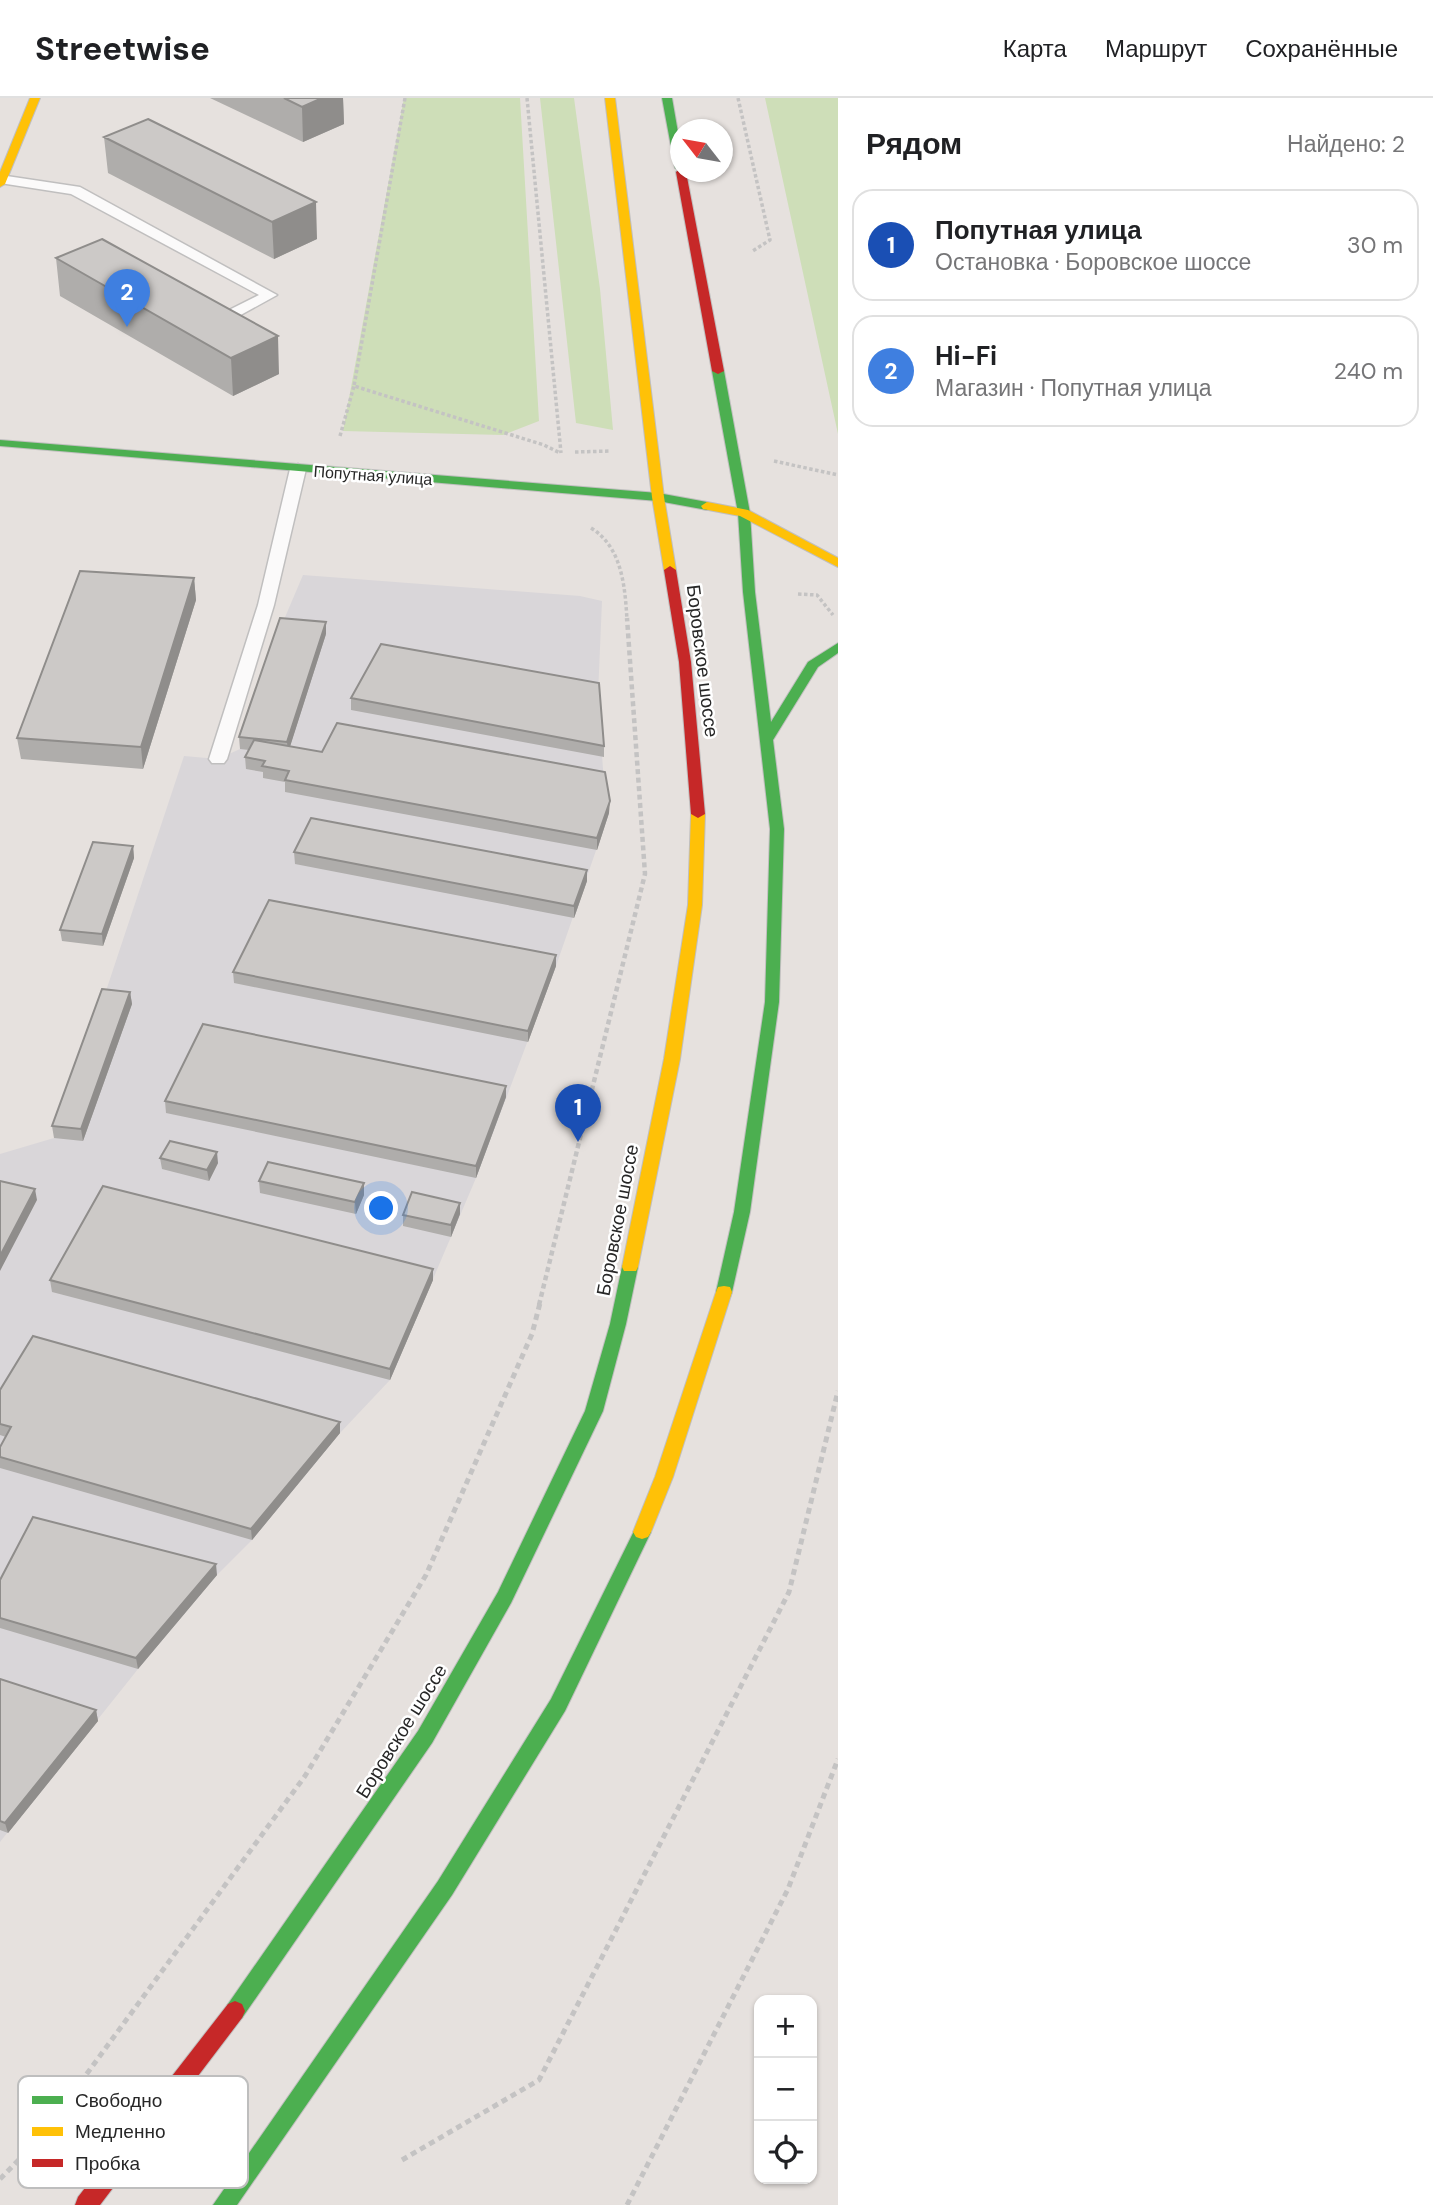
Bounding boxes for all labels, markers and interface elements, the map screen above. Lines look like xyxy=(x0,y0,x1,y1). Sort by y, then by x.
text: Streetwise xyxy=(35,27,210,70)
text: Карта xyxy=(1003,33,1067,64)
text: Маршрут xyxy=(1105,33,1207,64)
text: Сохранённые xyxy=(1245,33,1398,64)
north arrow xyxy=(670,119,733,182)
text: Рядом xyxy=(866,124,962,163)
text: Найдено: 2 xyxy=(1287,129,1405,159)
text: Попутная улица xyxy=(935,213,1142,247)
text: 1 xyxy=(887,230,895,260)
text: 30 m xyxy=(1347,230,1403,260)
text: Остановка · Боровское шоссе xyxy=(935,247,1251,277)
pin: 2 xyxy=(104,269,150,327)
text: Hi-Fi xyxy=(935,339,997,373)
text: 2 xyxy=(884,356,898,386)
text: 240 m xyxy=(1334,356,1403,386)
text: Магазин · Попутная улица xyxy=(935,373,1212,403)
street label: Попутная улица xyxy=(313,461,433,490)
street label: Боровское шоссе xyxy=(681,583,724,739)
pin: 1 xyxy=(555,1084,601,1142)
street label: Боровское шоссе xyxy=(591,1142,644,1298)
your location xyxy=(364,1191,398,1225)
street label: Боровское шоссе xyxy=(350,1659,453,1803)
map controls xyxy=(754,1995,817,2184)
button: + xyxy=(754,1995,817,2058)
button: − xyxy=(754,2058,817,2121)
legend xyxy=(18,2076,248,2188)
text: Свободно xyxy=(75,2088,162,2113)
text: Медленно xyxy=(75,2119,165,2144)
button: locate xyxy=(754,2121,817,2184)
text: Пробка xyxy=(75,2151,140,2176)

